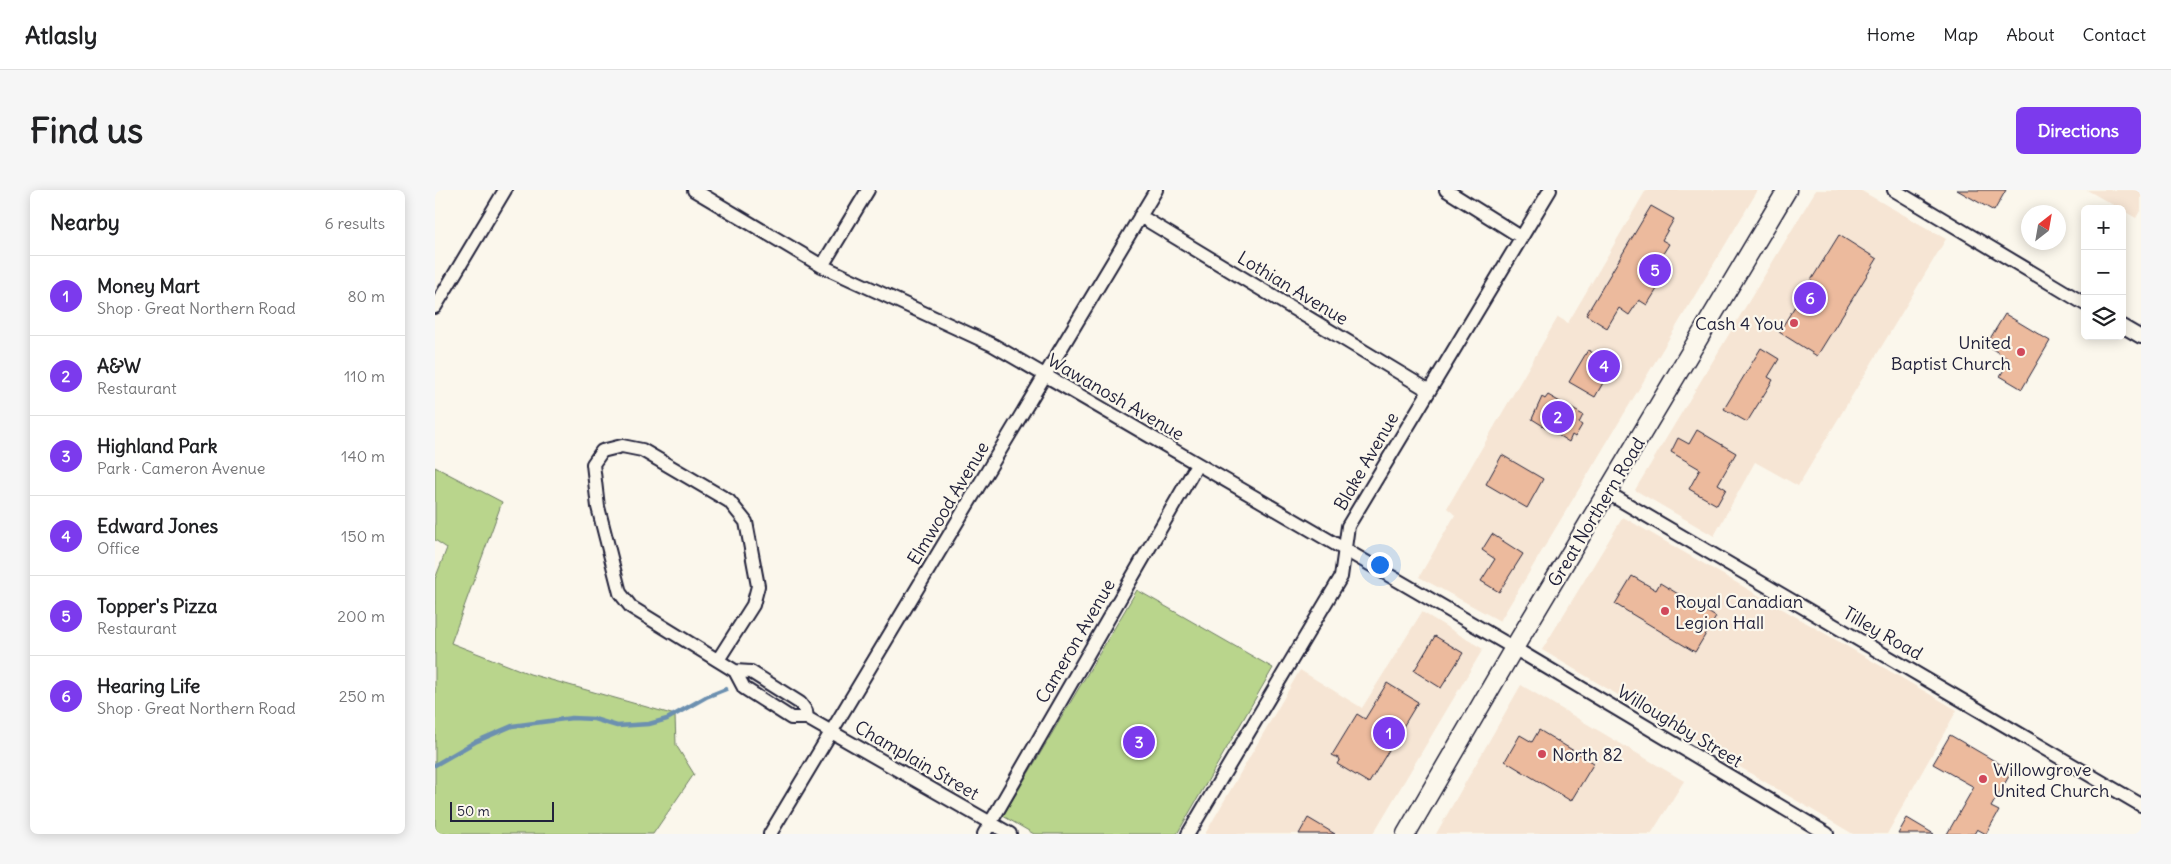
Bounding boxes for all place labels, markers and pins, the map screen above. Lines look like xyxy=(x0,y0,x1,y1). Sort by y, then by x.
pin: 5 xyxy=(1639,251,1671,289)
pin: 6 xyxy=(1794,279,1826,317)
place label: Cash 4 You xyxy=(1695,312,1784,335)
marker: Cash 4 You xyxy=(1788,317,1800,329)
place label: United Baptist Church xyxy=(1891,331,2011,375)
marker: United Baptist Church xyxy=(2015,346,2027,358)
pin: 4 xyxy=(1588,347,1620,385)
pin: 2 xyxy=(1542,398,1574,436)
place label: Royal Canadian Legion Hall xyxy=(1675,590,1803,634)
marker: Royal Canadian Legion Hall xyxy=(1659,605,1671,617)
pin: 1 xyxy=(1373,714,1405,752)
pin: 3 xyxy=(1123,723,1155,761)
place label: North 82 xyxy=(1552,743,1623,766)
marker: North 82 xyxy=(1536,748,1548,760)
place label: Willowgrove United Church xyxy=(1993,758,2109,802)
marker: Willowgrove United Church xyxy=(1977,773,1989,785)

